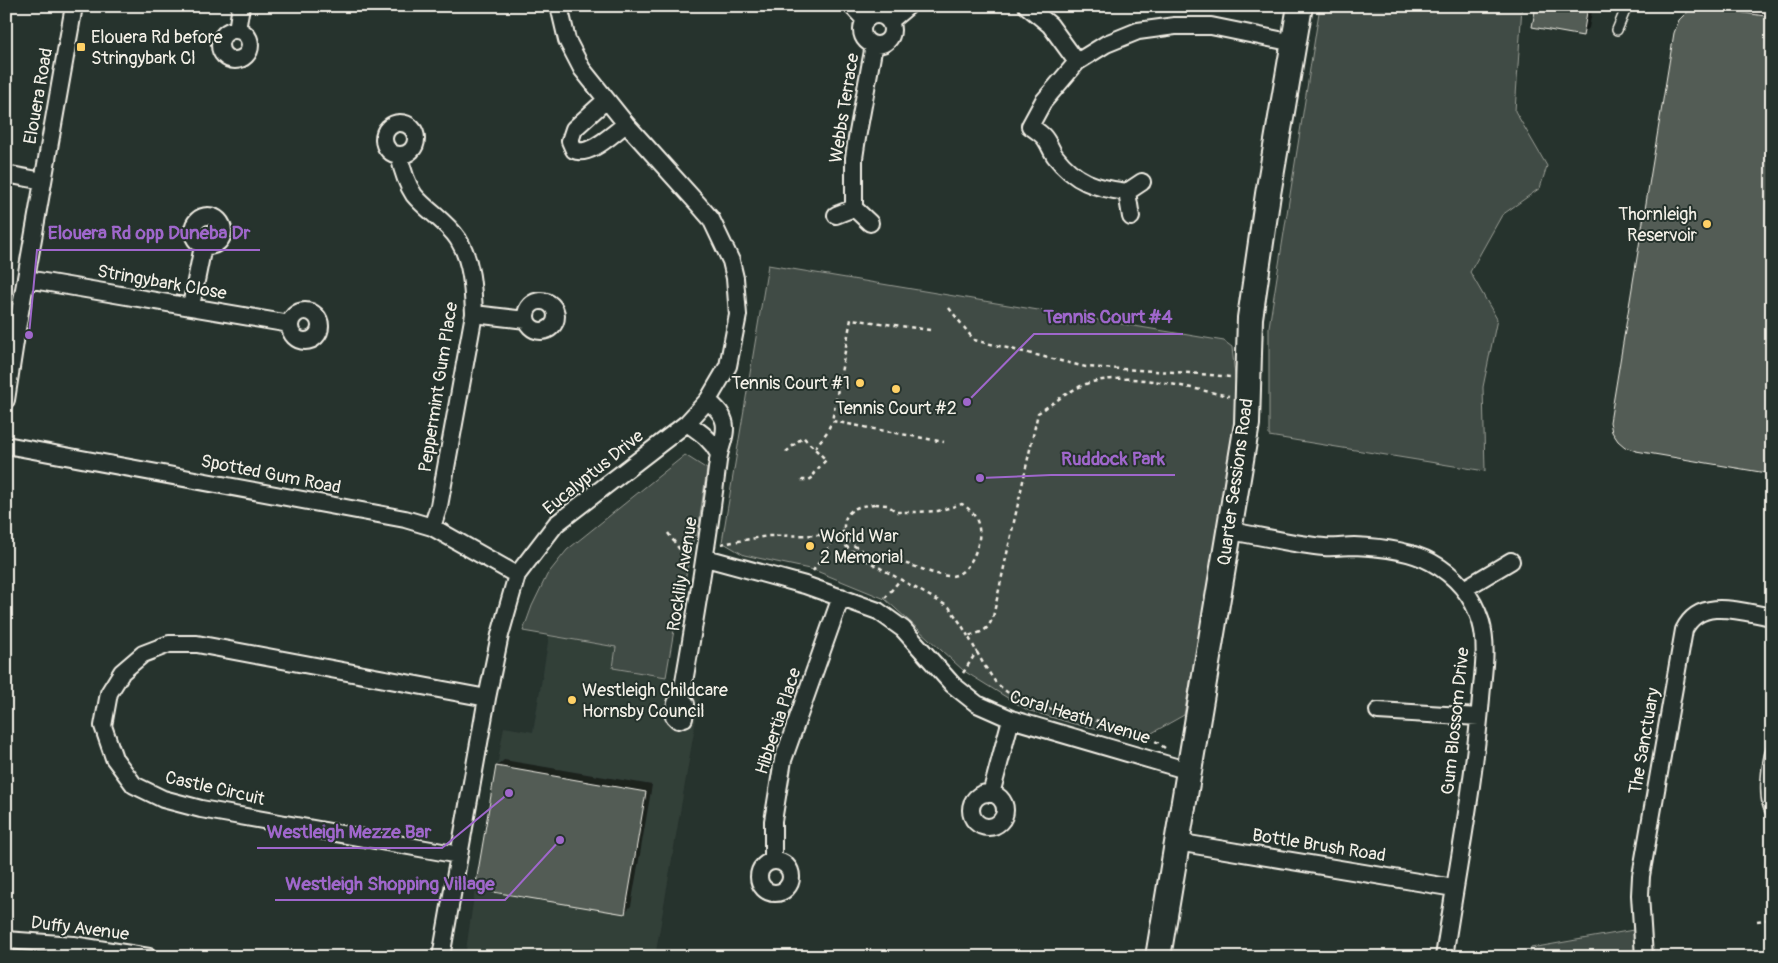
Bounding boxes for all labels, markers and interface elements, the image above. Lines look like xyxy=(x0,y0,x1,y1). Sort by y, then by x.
place label: Elouera Rd before Stringybark Cl xyxy=(91,26,223,70)
marker: Elouera Rd before Stringybark Cl xyxy=(75,41,87,53)
street label: Elouera Road xyxy=(19,46,58,146)
street label: Webbs Terrace xyxy=(824,51,865,165)
place label: Thornleigh Reservoir xyxy=(1618,203,1698,247)
callout: Elouera Rd opp Duneba Dr xyxy=(37,216,260,250)
marker: Thornleigh Reservoir xyxy=(1701,218,1713,230)
text: Elouera Rd opp Duneba Dr xyxy=(48,221,250,245)
street label: Stringybark Close xyxy=(95,260,229,305)
street label: Peppermint Gum Place xyxy=(414,300,463,474)
callout: Tennis Court #4 xyxy=(1034,300,1183,334)
text: Tennis Court #4 xyxy=(1043,305,1172,329)
place label: Tennis Court #1 xyxy=(731,372,850,395)
marker: Tennis Court #1 xyxy=(854,377,866,389)
marker: Tennis Court #2 xyxy=(890,383,902,395)
place label: Tennis Court #2 xyxy=(835,397,957,420)
street label: Quarter Sessions Road xyxy=(1212,397,1259,567)
street label: Eucalyptus Drive xyxy=(538,425,648,520)
callout: Ruddock Park xyxy=(1051,441,1175,475)
text: Ruddock Park xyxy=(1061,447,1166,471)
street label: Spotted Gum Road xyxy=(199,450,343,499)
street label: Rocklily Avenue xyxy=(662,515,703,633)
place label: World War 2 Memorial xyxy=(820,525,904,569)
marker: World War 2 Memorial xyxy=(804,540,816,552)
street label: Gum Blossom Drive xyxy=(1436,646,1475,796)
street label: Hibbertia Place xyxy=(750,665,807,777)
place label: Westleigh Childcare Hornsby Council xyxy=(582,679,728,723)
street label: Coral Heath Avenue xyxy=(1007,685,1153,750)
street label: The Sanctuary xyxy=(1624,686,1665,796)
marker: Westleigh Childcare Hornsby Council xyxy=(566,694,578,706)
street label: Castle Circuit xyxy=(163,766,268,811)
callout: Westleigh Mezze Bar xyxy=(257,814,442,848)
text: Westleigh Mezze Bar xyxy=(267,820,431,844)
street label: Bottle Brush Road xyxy=(1251,824,1387,867)
callout: Westleigh Shopping Village xyxy=(275,866,505,900)
text: Westleigh Shopping Village xyxy=(285,872,495,896)
street label: Duffy Avenue xyxy=(30,911,130,946)

